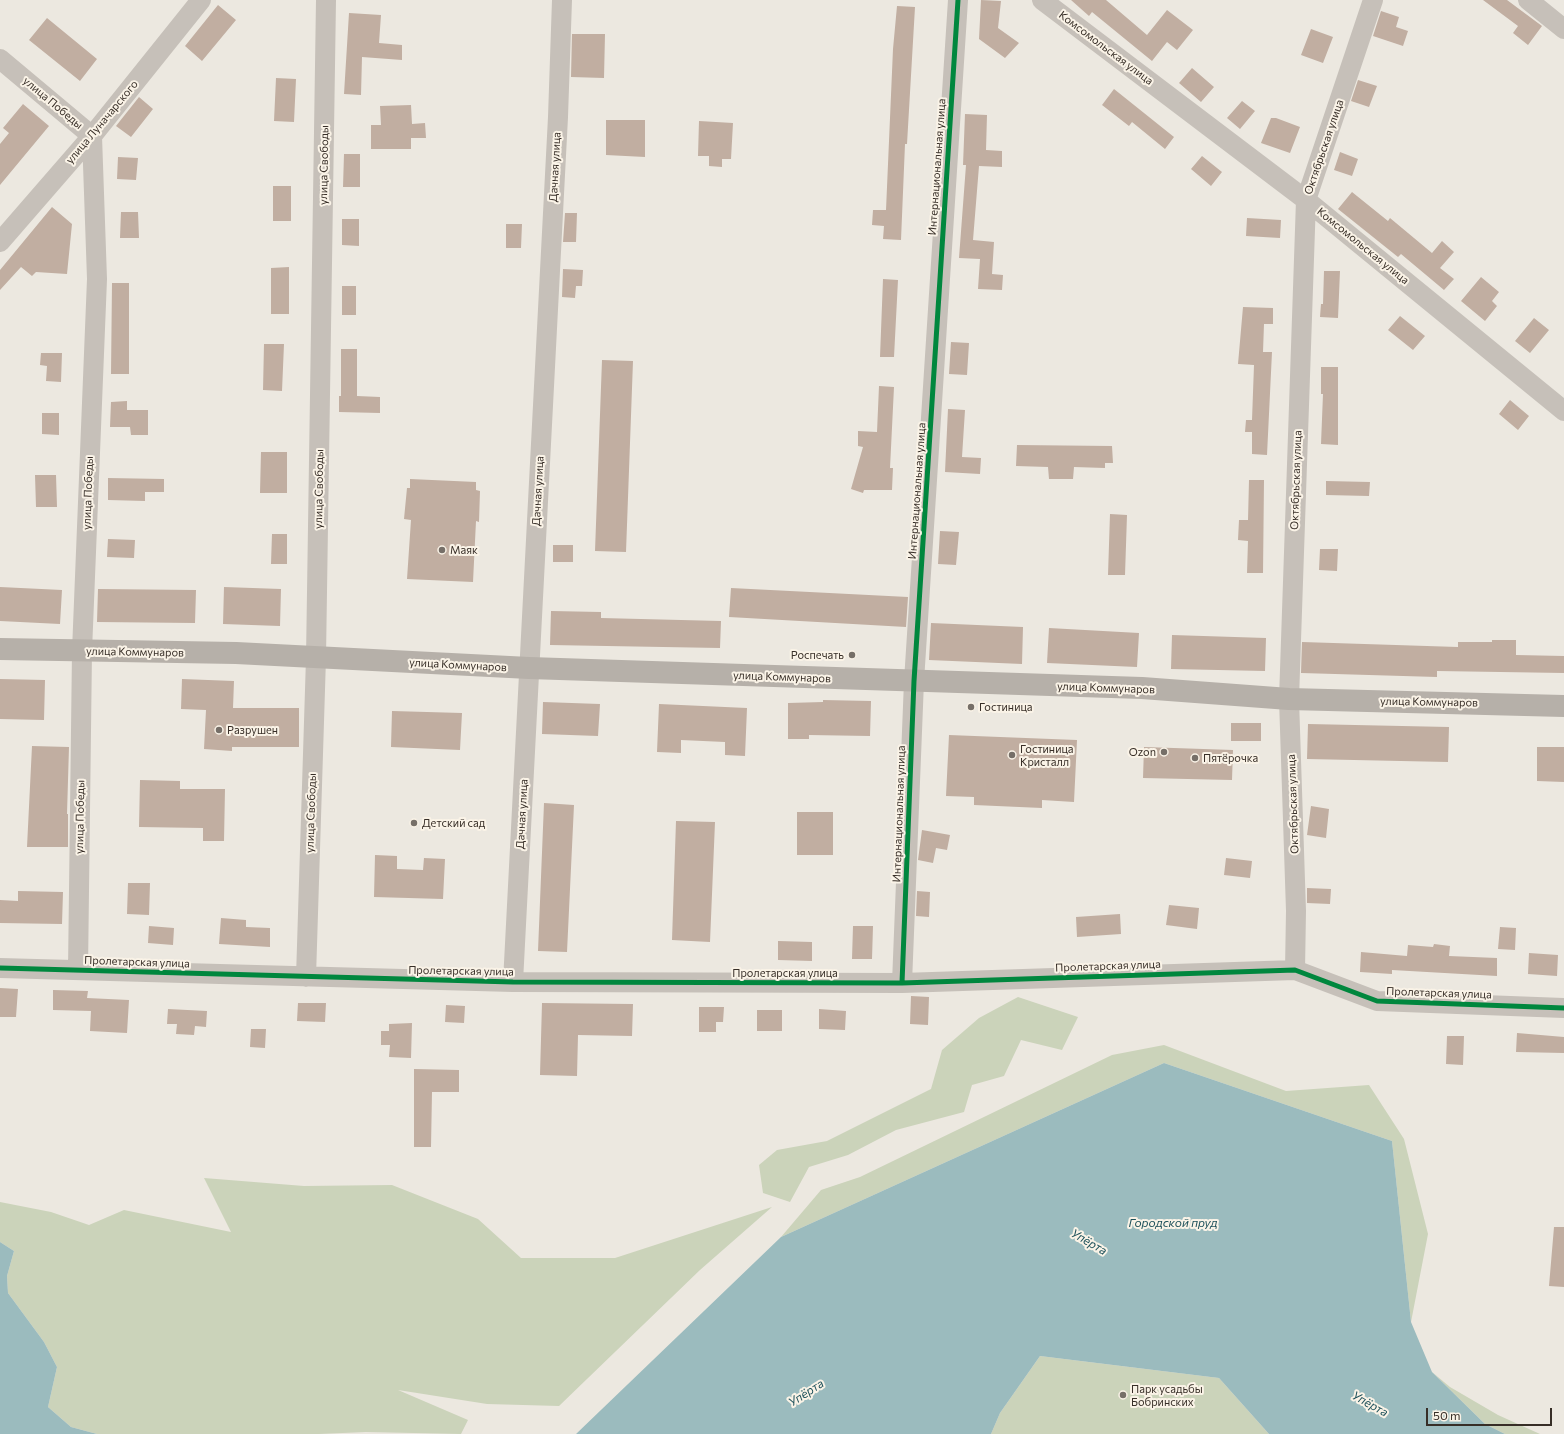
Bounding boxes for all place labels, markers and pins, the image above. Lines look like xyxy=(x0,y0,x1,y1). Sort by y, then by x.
place label: Маяк xyxy=(450,543,478,557)
marker: Маяк xyxy=(437,545,447,555)
place label: Роспечать xyxy=(791,648,844,662)
marker: Роспечать xyxy=(847,650,857,660)
place label: Гостиница xyxy=(979,700,1033,714)
marker: Гостиница xyxy=(966,702,976,712)
place label: Разрушен xyxy=(227,723,278,737)
marker: Разрушен xyxy=(214,725,224,735)
place label: Гостиница Кристалл xyxy=(1020,742,1074,768)
place label: Ozon xyxy=(1129,745,1156,759)
marker: Ozon xyxy=(1159,747,1169,757)
marker: Гостиница Кристалл xyxy=(1007,750,1017,760)
place label: Пятёрочка xyxy=(1203,751,1258,765)
marker: Пятёрочка xyxy=(1190,753,1200,763)
place label: Детский сад xyxy=(422,816,485,830)
marker: Детский сад xyxy=(409,818,419,828)
place label: Парк усадьбы Бобринских xyxy=(1131,1382,1203,1408)
marker: Парк усадьбы Бобринских xyxy=(1118,1390,1128,1400)

